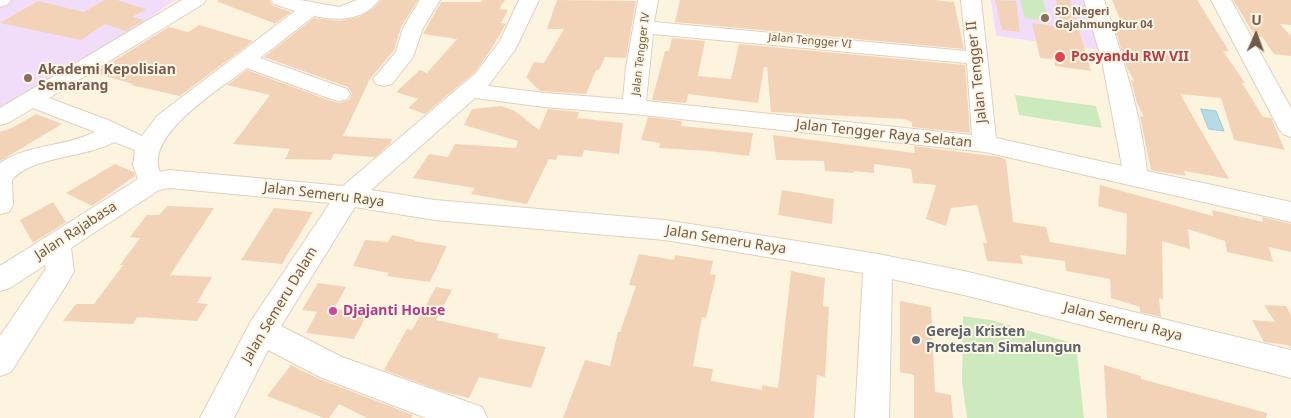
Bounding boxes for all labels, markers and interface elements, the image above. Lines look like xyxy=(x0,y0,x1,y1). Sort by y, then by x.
place label: SD Negeri Gajahmungkur 04 xyxy=(1055,5,1153,31)
north arrow xyxy=(1231,10,1281,60)
text: U xyxy=(1251,10,1262,29)
street label: Jalan Tengger IV xyxy=(629,12,653,96)
marker: SD Negeri Gajahmungkur 04 xyxy=(1039,12,1051,24)
street label: Jalan Tengger II xyxy=(963,20,991,124)
street label: Jalan Tengger VI xyxy=(768,31,852,51)
place label: Posyandu RW VII xyxy=(1071,49,1189,65)
marker: Posyandu RW VII xyxy=(1053,50,1067,64)
place label: Akademi Kepolisian Semarang xyxy=(38,62,176,94)
marker: Akademi Kepolisian Semarang xyxy=(22,72,34,84)
street label: Jalan Tengger Raya Selatan xyxy=(795,116,973,152)
street label: Jalan Semeru Raya xyxy=(263,179,385,211)
street label: Jalan Rajabasa xyxy=(32,198,120,264)
street label: Jalan Semeru Raya xyxy=(665,222,787,258)
street label: Jalan Semeru Dalam xyxy=(239,244,321,366)
street label: Jalan Semeru Raya xyxy=(1062,299,1184,345)
place label: Djajanti House xyxy=(343,303,445,319)
marker: Djajanti House xyxy=(327,305,339,317)
place label: Gereja Kristen Protestan Simalungun xyxy=(926,324,1081,357)
marker: Gereja Kristen Protestan Simalungun xyxy=(910,334,922,346)

